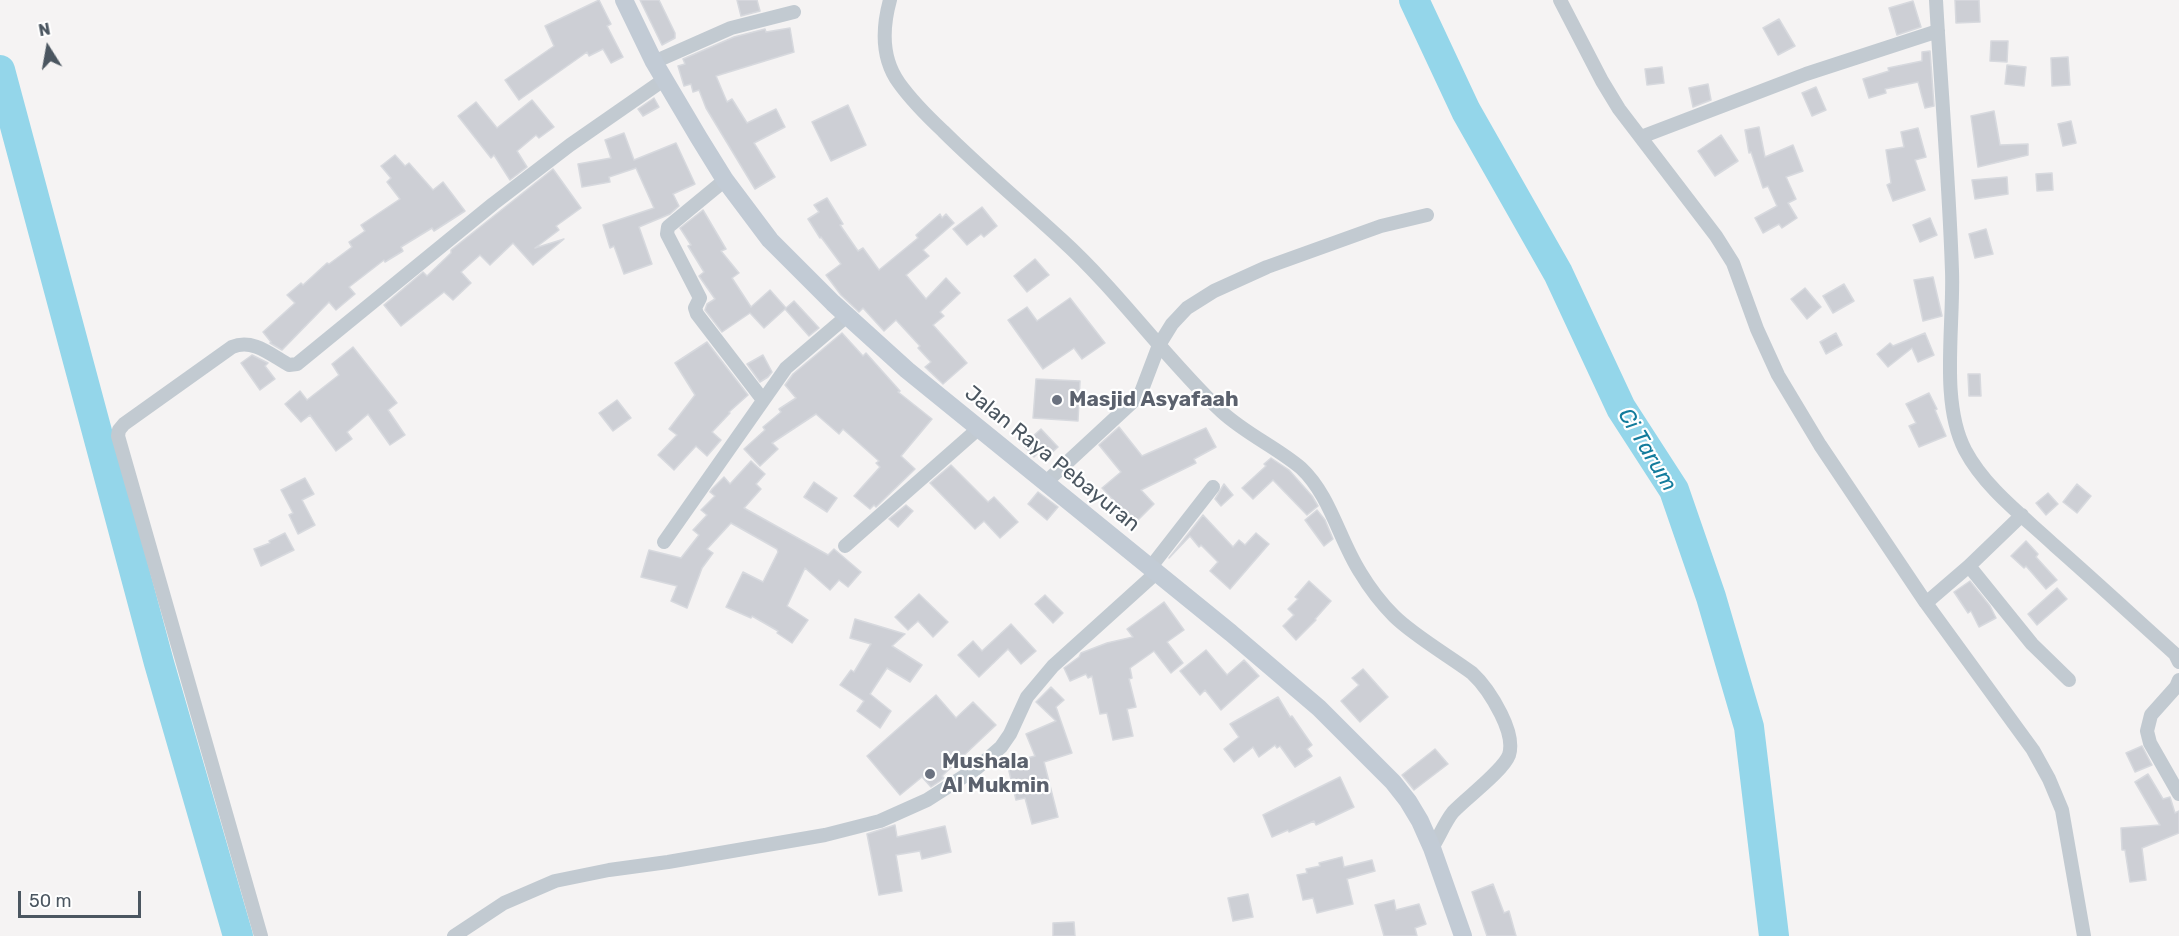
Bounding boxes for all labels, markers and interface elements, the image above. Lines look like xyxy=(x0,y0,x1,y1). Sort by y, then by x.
north arrow xyxy=(18,18,78,78)
text: N xyxy=(37,19,52,40)
street label: Jalan Raya Pebayuran xyxy=(959,381,1145,537)
place label: Masjid Asyafaah xyxy=(1069,387,1239,413)
marker: Masjid Asyafaah xyxy=(1050,393,1064,407)
water label: Ci Tarum xyxy=(1612,404,1682,496)
place label: Mushala Al Mukmin xyxy=(942,749,1049,799)
marker: Mushala Al Mukmin xyxy=(923,767,937,781)
scale bar xyxy=(21,879,144,917)
text: 50 m xyxy=(29,890,72,912)

